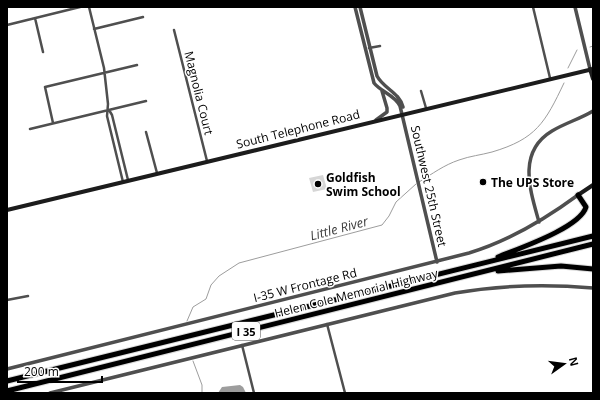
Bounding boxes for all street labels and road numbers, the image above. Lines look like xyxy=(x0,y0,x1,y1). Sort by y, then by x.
street label: Magnolia Court xyxy=(180,49,218,137)
street label: South Telephone Road xyxy=(234,105,362,153)
street label: Southwest 25th Street xyxy=(407,124,451,248)
street label: I-35 W Frontage Rd xyxy=(252,264,358,306)
street label: Helen Cole Memorial Highway xyxy=(273,264,440,322)
road number: I 35 xyxy=(232,322,260,340)

